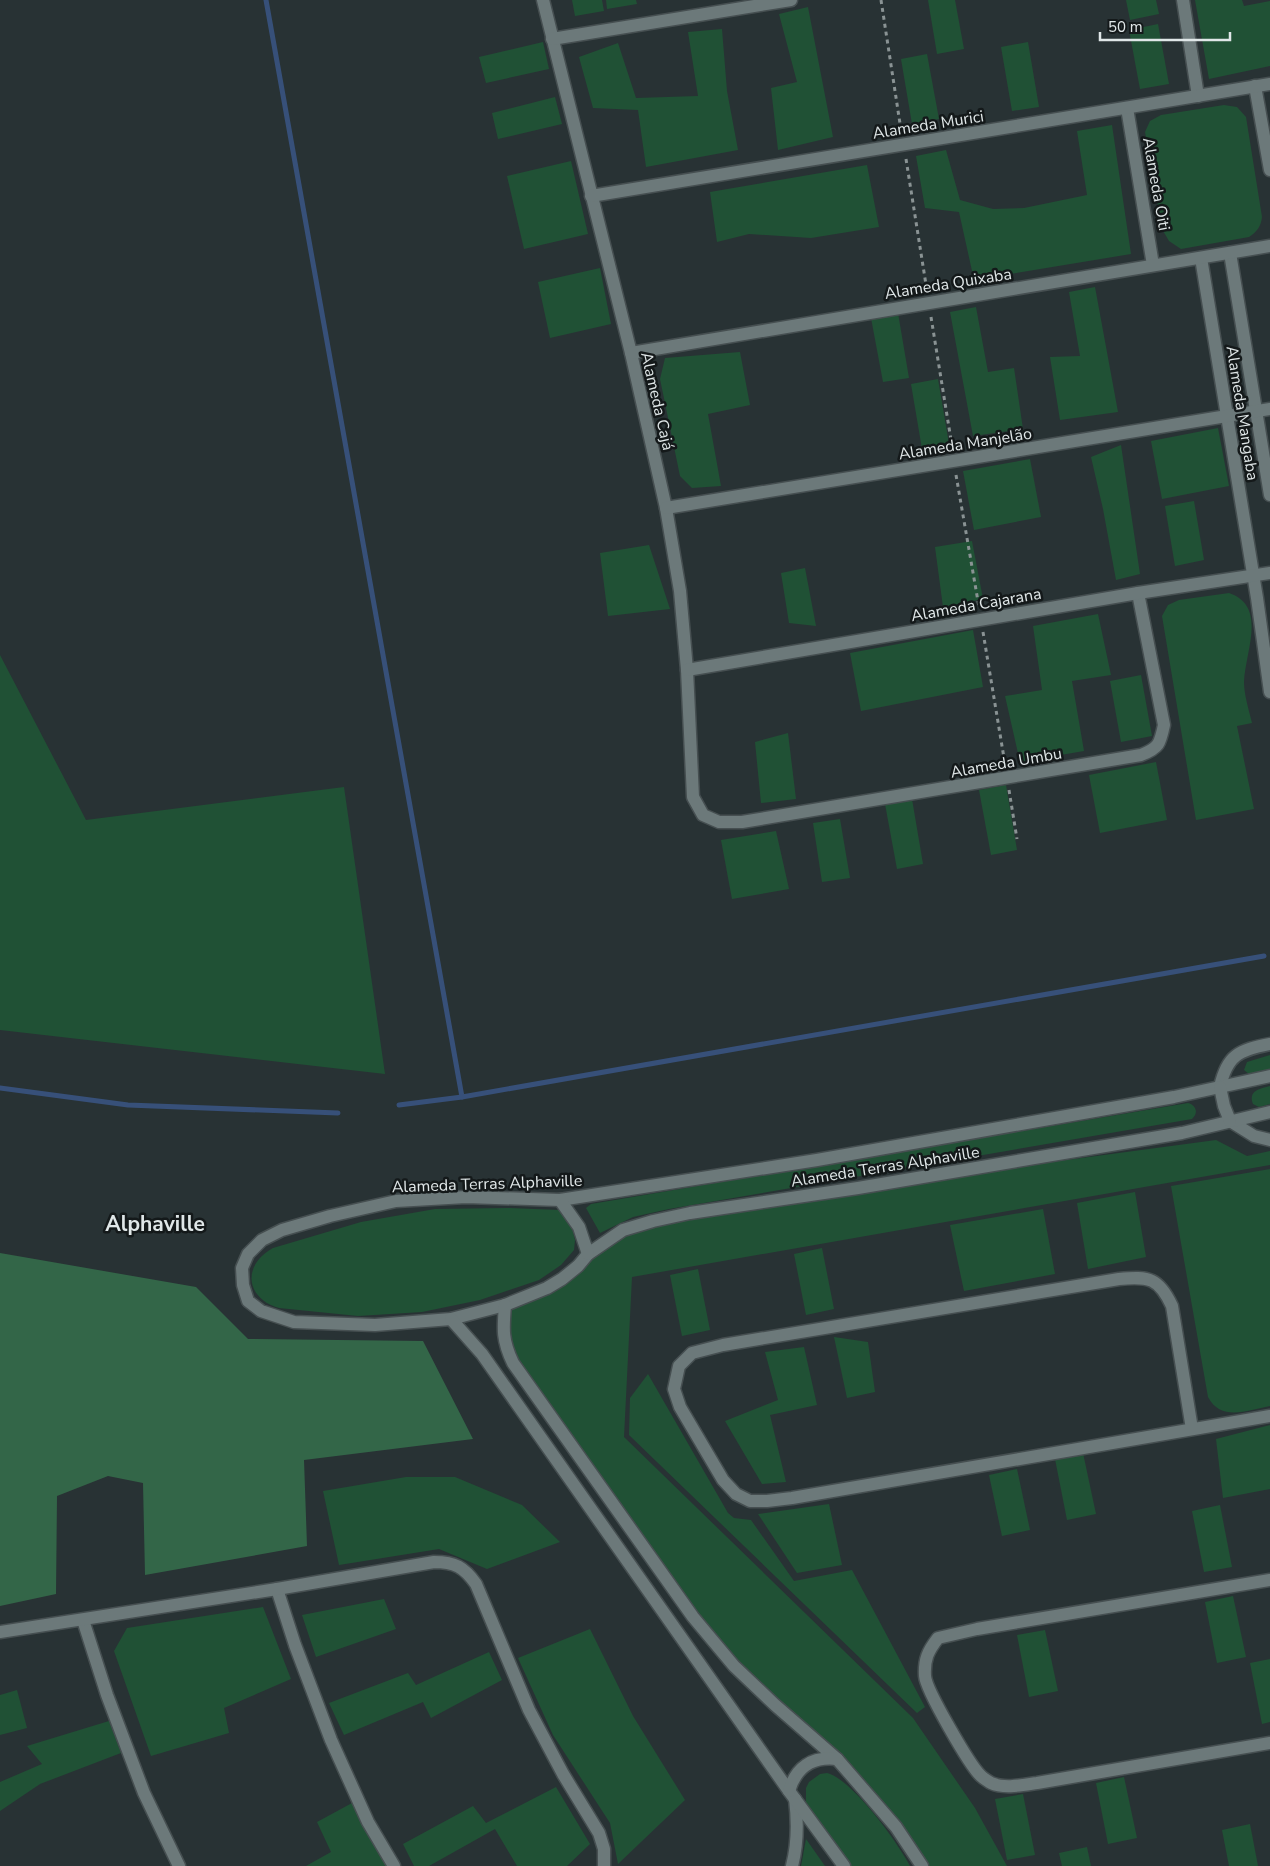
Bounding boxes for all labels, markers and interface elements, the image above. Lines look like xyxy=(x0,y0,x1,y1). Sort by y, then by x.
scale bar xyxy=(1100,10,1230,42)
text: 50 m xyxy=(1108,17,1143,37)
street label: Alameda Murici xyxy=(871,105,985,145)
street label: Alameda Oiti xyxy=(1137,136,1175,233)
street label: Alameda Quixaba xyxy=(883,263,1013,305)
street label: Alameda Mangaba xyxy=(1221,344,1264,482)
street label: Alameda Cajá xyxy=(635,350,679,453)
street label: Alameda Manjelão xyxy=(897,423,1033,465)
street label: Alameda Cajarana xyxy=(909,583,1043,627)
street label: Alameda Umbu xyxy=(949,742,1064,784)
street label: Alameda Terras Alphaville xyxy=(789,1141,981,1193)
street label: Alameda Terras Alphaville xyxy=(391,1170,583,1198)
district label: Alphaville xyxy=(105,1210,205,1238)

